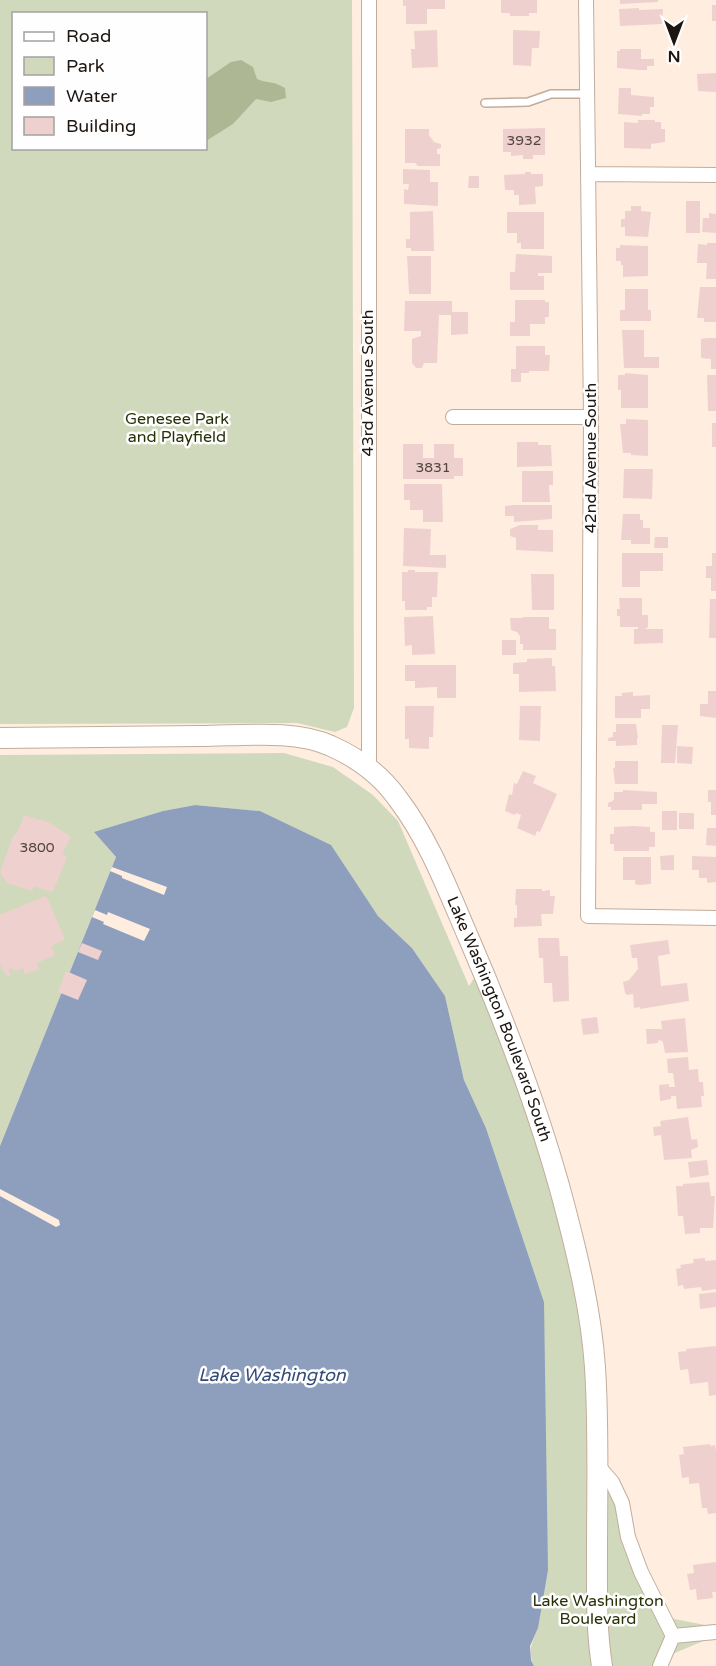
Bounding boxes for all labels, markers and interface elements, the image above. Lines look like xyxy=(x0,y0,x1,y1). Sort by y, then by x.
legend xyxy=(12,12,207,150)
north arrow xyxy=(644,12,704,72)
text: Road xyxy=(66,25,111,47)
text: N xyxy=(668,46,680,66)
text: Park xyxy=(66,55,105,77)
text: Water xyxy=(66,85,117,107)
text: Building xyxy=(66,115,136,137)
house number: 3932 xyxy=(506,132,542,149)
street label: 43rd Avenue South xyxy=(358,310,378,456)
street label: 42nd Avenue South xyxy=(581,383,601,533)
park label: Genesee Park and Playfield xyxy=(125,409,229,447)
house number: 3831 xyxy=(415,459,451,476)
house number: 3800 xyxy=(19,839,55,856)
street label: Lake Washington Boulevard South xyxy=(442,893,555,1144)
water label: Lake Washington xyxy=(198,1364,347,1386)
park label: Lake Washington Boulevard xyxy=(532,1591,664,1629)

